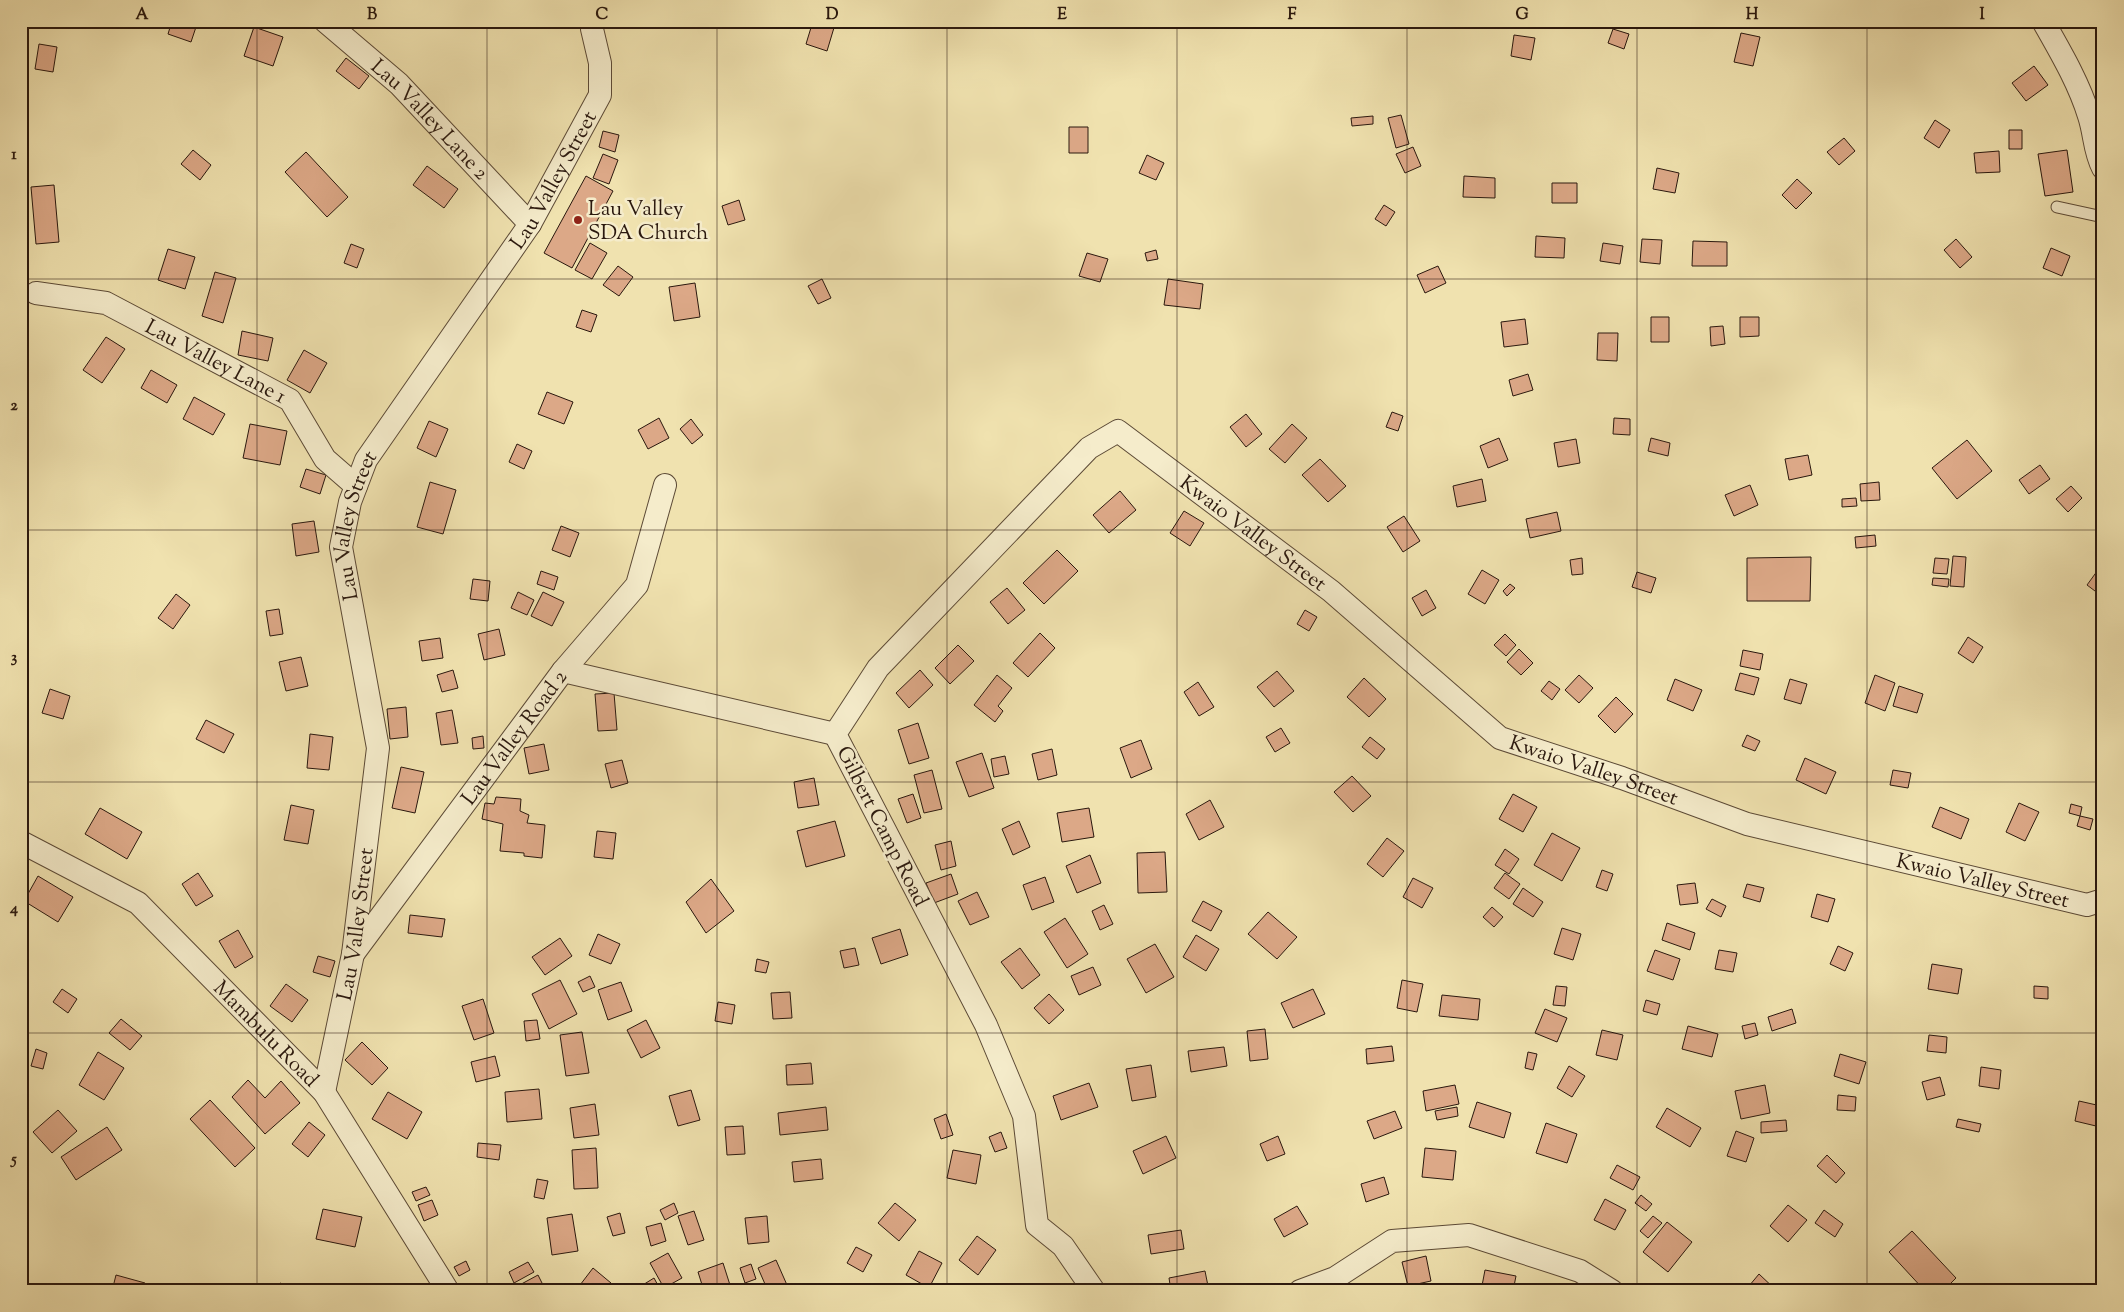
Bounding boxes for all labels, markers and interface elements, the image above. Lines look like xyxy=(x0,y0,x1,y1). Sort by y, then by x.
text: A xyxy=(136,4,149,27)
text: B xyxy=(367,4,377,27)
text: C xyxy=(596,4,609,27)
text: D xyxy=(826,4,839,27)
text: E xyxy=(1057,4,1067,27)
text: F xyxy=(1288,4,1297,27)
text: G xyxy=(1515,4,1529,27)
text: H xyxy=(1746,4,1759,27)
text: I xyxy=(1979,4,1985,27)
street label: Lau Valley Lane 2 xyxy=(363,53,495,188)
street label: Lau Valley Street xyxy=(504,106,606,256)
text: 1 xyxy=(11,144,17,167)
place label: Lau Valley SDA Church xyxy=(588,195,708,249)
marker: Lau Valley SDA Church xyxy=(572,214,584,226)
street label: Lau Valley Lane 1 xyxy=(139,313,291,412)
text: 2 xyxy=(10,395,18,418)
street label: Lau Valley Street xyxy=(328,445,385,603)
street label: Kwaio Valley Street xyxy=(1173,469,1332,600)
text: 3 xyxy=(11,647,18,670)
street label: Lau Valley Road 2 xyxy=(455,664,576,812)
street label: Kwaio Valley Street xyxy=(1505,729,1682,814)
street label: Gilbert Camp Road xyxy=(828,741,935,913)
street label: Lau Valley Street xyxy=(331,846,383,1004)
street label: Kwaio Valley Street xyxy=(1893,847,2072,917)
text: 4 xyxy=(9,898,18,921)
street label: Mambulu Road xyxy=(205,975,325,1095)
text: 5 xyxy=(9,1149,17,1172)

